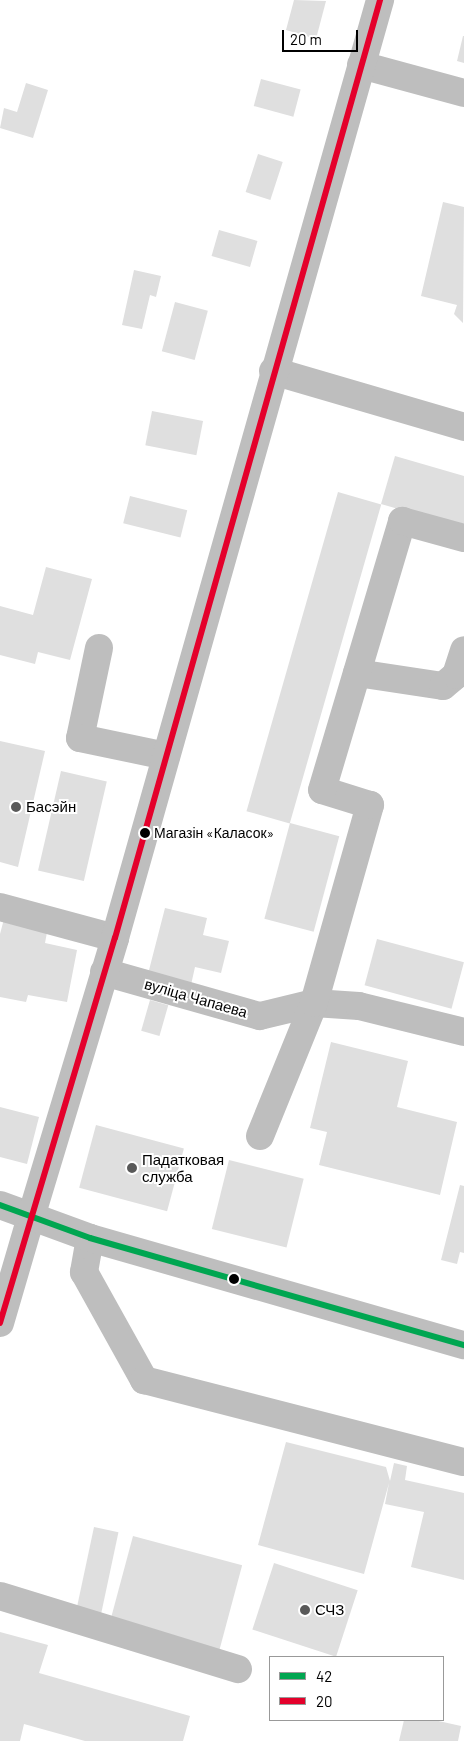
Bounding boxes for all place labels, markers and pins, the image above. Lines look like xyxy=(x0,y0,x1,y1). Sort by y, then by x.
place label: Басэйн xyxy=(26,798,76,816)
marker: Басэйн xyxy=(10,801,22,813)
place label: Магазін «Каласок» xyxy=(154,825,274,841)
marker: Магазін «Каласок» xyxy=(140,828,150,838)
place label: Падатковая служба xyxy=(142,1150,224,1185)
marker: Падатковая служба xyxy=(126,1162,138,1174)
unlabelled marker xyxy=(229,1274,239,1284)
place label: СЧЗ xyxy=(315,1601,344,1619)
marker: СЧЗ xyxy=(299,1604,311,1616)

